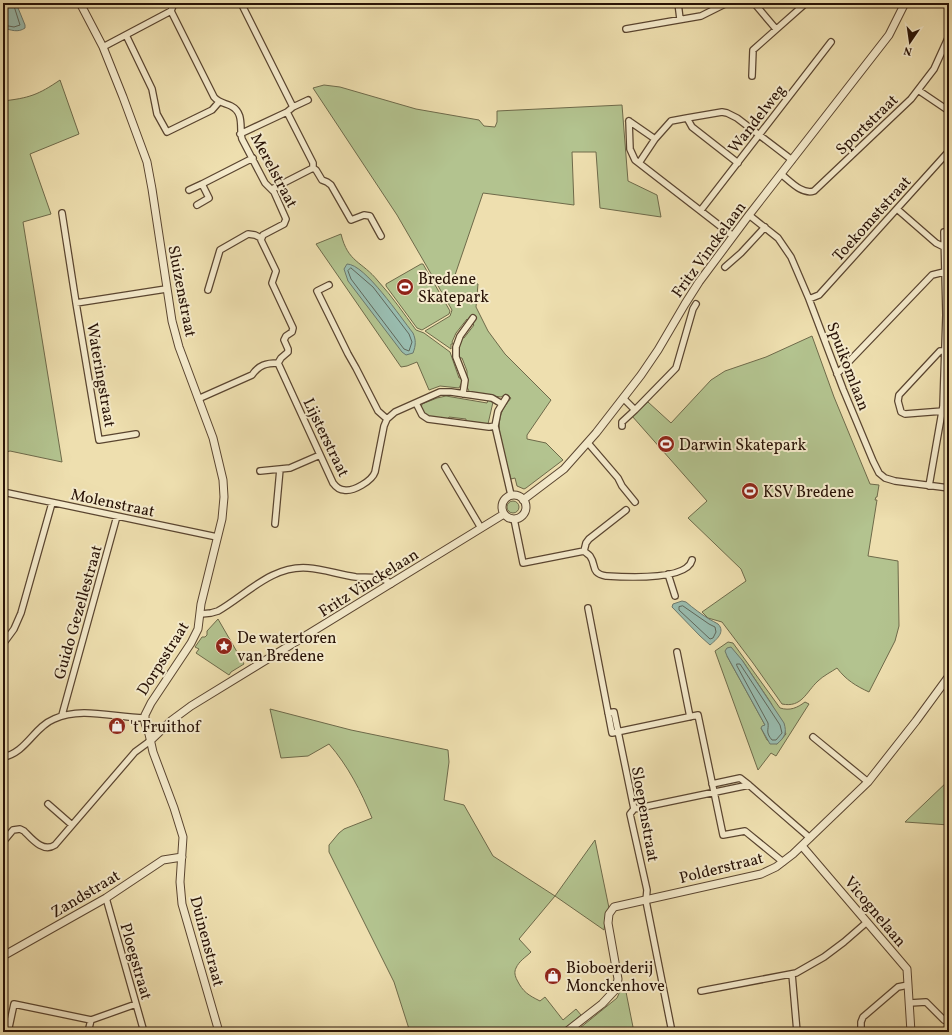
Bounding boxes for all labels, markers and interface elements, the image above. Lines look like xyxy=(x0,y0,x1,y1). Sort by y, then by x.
north arrow xyxy=(890,22,930,62)
text: N xyxy=(903,42,914,58)
street label: Wandelweg xyxy=(724,80,791,158)
street label: Sportstraat xyxy=(831,90,904,161)
street label: Merelstraat xyxy=(244,130,302,213)
street label: Toekomststraat xyxy=(828,171,917,267)
street label: Fritz Vinckelaan xyxy=(667,198,752,303)
street label: Sluizenstraat xyxy=(161,244,201,340)
place label: Bredene Skatepark xyxy=(418,269,489,309)
sports icon: Bredene Skatepark xyxy=(395,277,415,297)
street label: Spuikomlaan xyxy=(820,319,874,414)
street label: Wateringstraat xyxy=(80,322,120,430)
street label: Lijsterstraat xyxy=(297,395,354,481)
sports icon: Darwin Skatepark xyxy=(656,434,676,454)
place label: Darwin Skatepark xyxy=(679,435,806,457)
sports icon: KSV Bredene xyxy=(740,481,760,501)
place label: KSV Bredene xyxy=(763,482,854,504)
street label: Molenstraat xyxy=(69,484,157,524)
street label: Guido Gezellestraat xyxy=(49,542,109,682)
street label: Fritz Vinckelaan xyxy=(315,544,423,623)
street label: Dorpsstraat xyxy=(132,618,195,700)
place label: De watertoren van Bredene xyxy=(237,628,337,668)
place icon: De watertoren van Bredene xyxy=(214,636,234,656)
shop icon: 't Fruithof xyxy=(107,716,127,736)
place label: 't Fruithof xyxy=(130,717,202,739)
street label: Sloepenstraat xyxy=(625,765,663,864)
street label: Polderstraat xyxy=(677,848,766,890)
street label: Zandstraat xyxy=(47,865,125,924)
street label: Vicognelaan xyxy=(838,872,911,952)
street label: Duinenstraat xyxy=(183,894,229,989)
street label: Ploegstraat xyxy=(114,921,157,1003)
place label: Bioboerderij Monckenhove xyxy=(566,958,665,998)
shop icon: Bioboerderij Monckenhove xyxy=(543,966,563,986)

